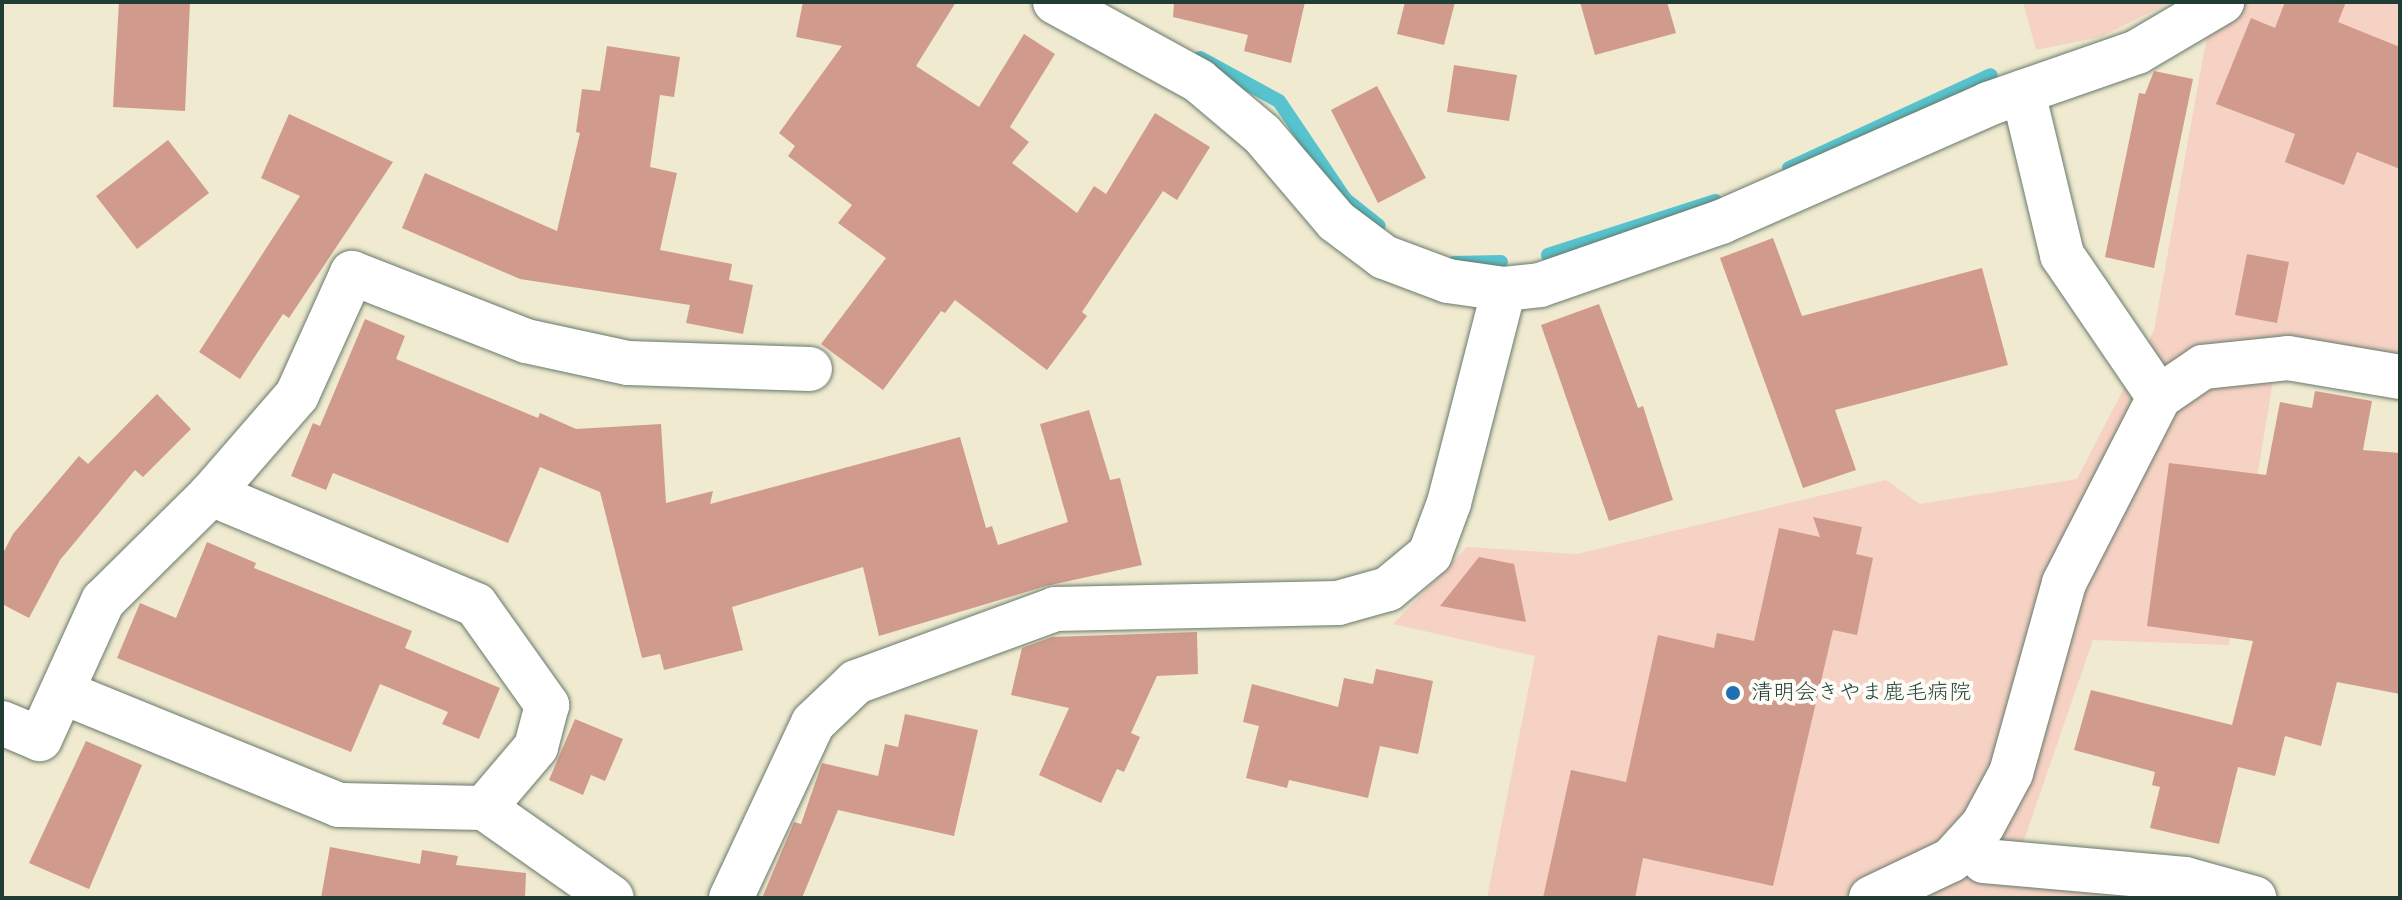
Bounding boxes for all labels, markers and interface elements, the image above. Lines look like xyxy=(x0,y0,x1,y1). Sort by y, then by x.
place label: 清明会きやま鹿毛病院 xyxy=(1751,680,1971,706)
marker: 清明会きやま鹿毛病院 xyxy=(1722,682,1744,704)

